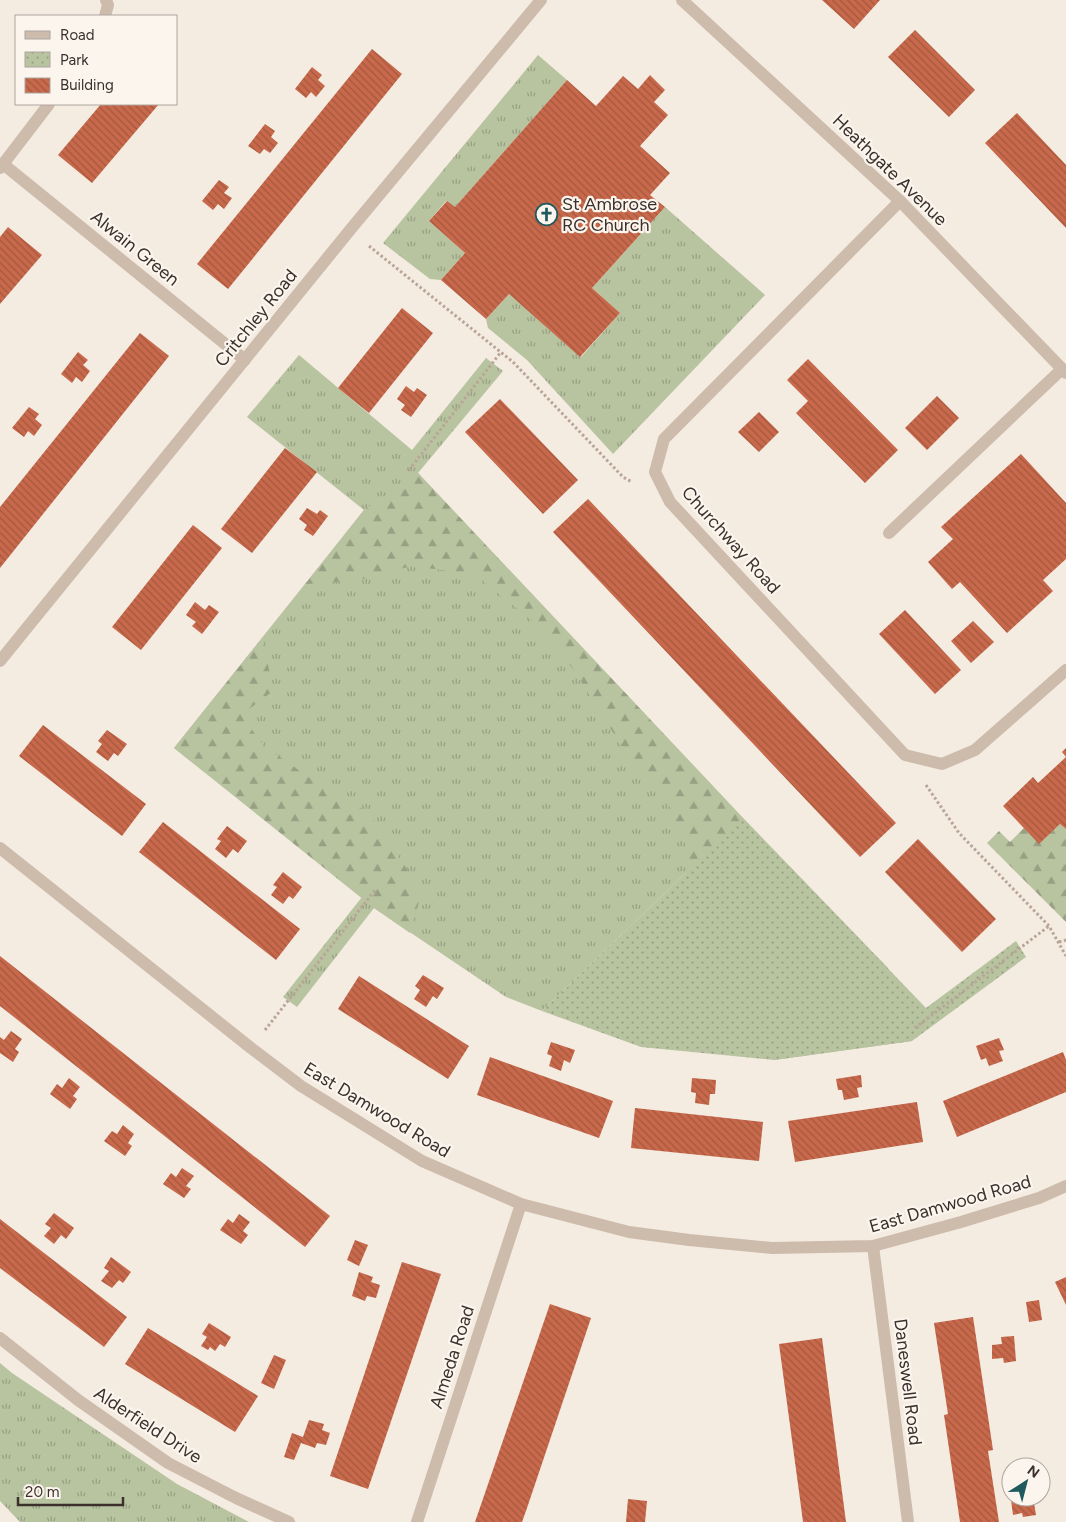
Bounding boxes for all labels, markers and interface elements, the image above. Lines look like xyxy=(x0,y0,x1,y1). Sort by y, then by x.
legend xyxy=(15,15,178,105)
text: Road xyxy=(60,26,95,44)
text: Park xyxy=(60,51,89,69)
text: Building xyxy=(60,76,114,94)
street label: Heathgate Avenue xyxy=(828,110,952,230)
place label: St Ambrose RC Church xyxy=(562,193,657,236)
church icon: St Ambrose RC Church xyxy=(534,202,558,226)
street label: Alwain Green xyxy=(86,206,184,290)
street label: Critchley Road xyxy=(210,265,302,371)
street label: Churchway Road xyxy=(677,482,785,598)
street label: East Damwood Road xyxy=(300,1057,454,1163)
street label: East Damwood Road xyxy=(866,1170,1034,1238)
street label: Almeda Road xyxy=(425,1303,479,1411)
street label: Daneswell Road xyxy=(889,1317,927,1447)
street label: Alderfield Drive xyxy=(90,1382,206,1468)
north arrow xyxy=(1001,1457,1051,1507)
text: N xyxy=(1024,1462,1043,1482)
scale bar xyxy=(18,1474,122,1506)
text: 20 m xyxy=(25,1483,59,1501)

